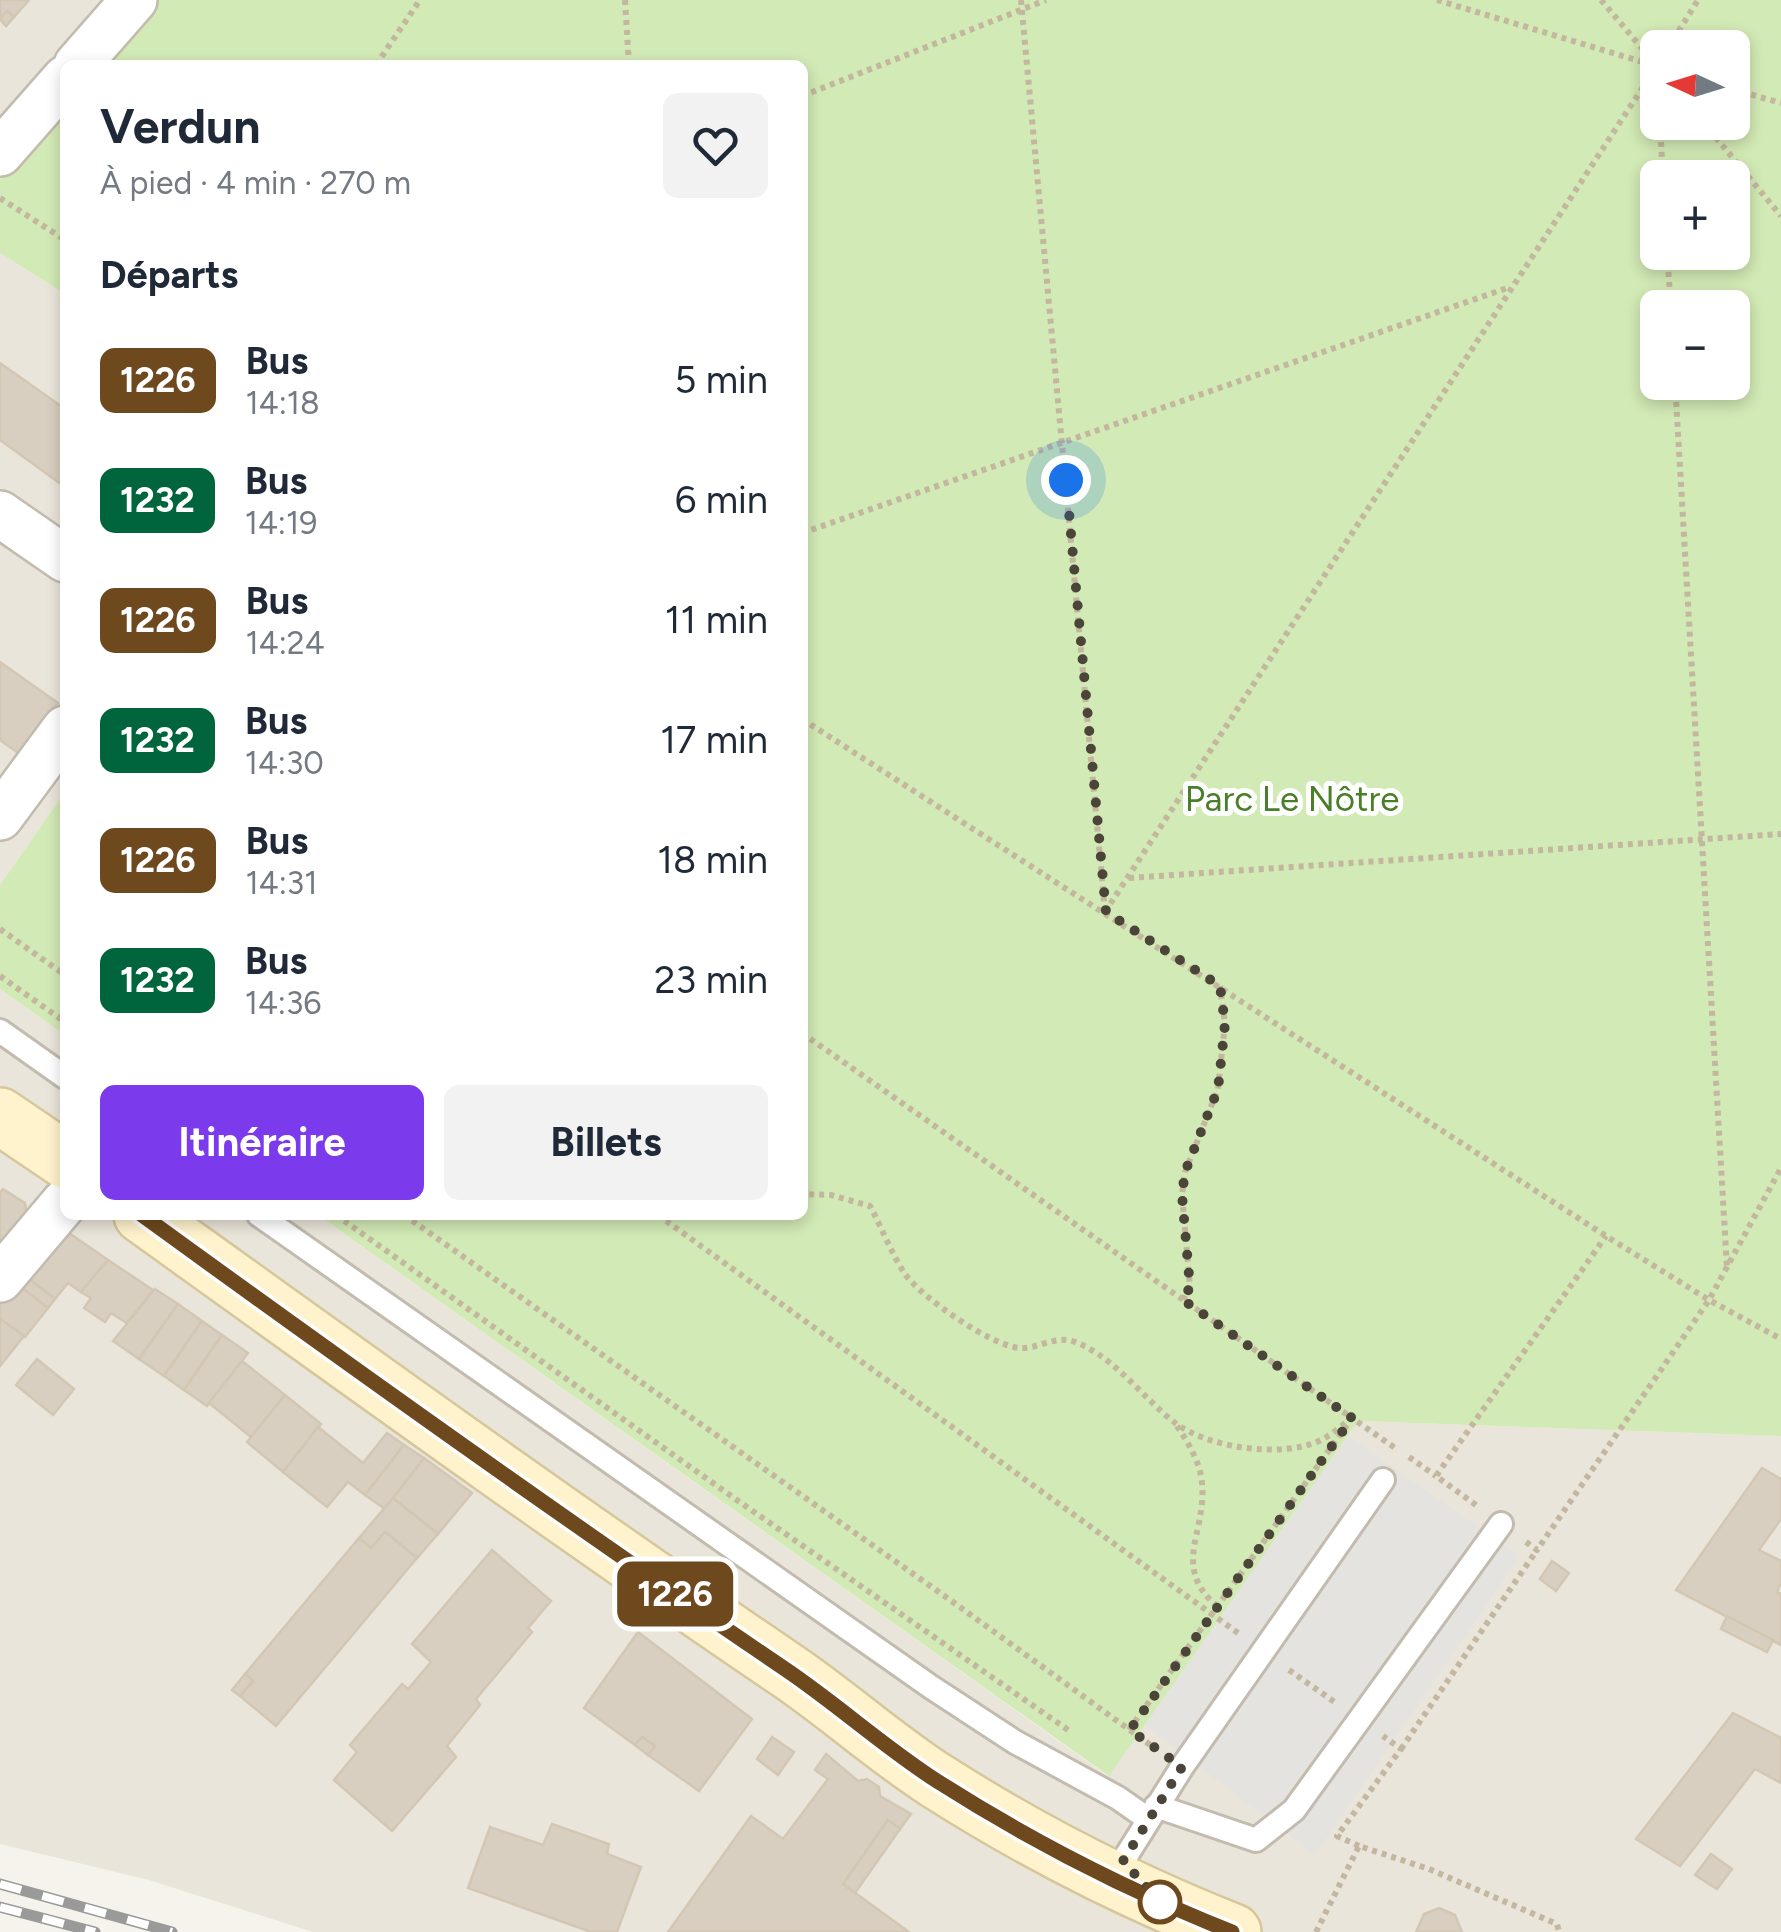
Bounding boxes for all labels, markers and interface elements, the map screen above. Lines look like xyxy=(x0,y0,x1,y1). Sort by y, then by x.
north arrow xyxy=(1640,30,1750,140)
map controls xyxy=(1640,30,1750,400)
button: heart xyxy=(663,93,768,198)
text: Verdun xyxy=(100,97,261,155)
button: + xyxy=(1640,160,1750,270)
text: À pied · 4 min · 270 m xyxy=(100,164,411,202)
text: Départs xyxy=(100,252,238,298)
button: − xyxy=(1640,290,1750,400)
text: Bus xyxy=(246,338,308,384)
text: 5 min xyxy=(674,357,768,403)
text: 1226 xyxy=(120,359,196,401)
text: 14:18 xyxy=(246,384,320,422)
your location xyxy=(1041,455,1091,505)
text: Bus xyxy=(245,458,307,504)
text: 6 min xyxy=(675,477,768,523)
text: 1232 xyxy=(120,479,195,521)
text: 14:19 xyxy=(245,504,317,542)
text: Bus xyxy=(246,578,308,624)
text: 11 min xyxy=(665,597,768,643)
text: 1226 xyxy=(120,599,196,641)
text: 14:24 xyxy=(246,624,325,662)
text: Bus xyxy=(245,698,307,744)
text: 17 min xyxy=(660,717,768,763)
text: 1232 xyxy=(120,719,195,761)
text: 14:30 xyxy=(245,744,324,782)
park label: Parc Le Nôtre xyxy=(1185,778,1399,820)
text: Bus xyxy=(246,818,308,864)
text: 18 min xyxy=(657,837,768,883)
text: 1226 xyxy=(120,839,196,881)
text: 14:31 xyxy=(246,864,317,902)
text: Bus xyxy=(245,938,307,984)
text: 23 min xyxy=(654,957,768,1003)
text: 1232 xyxy=(120,959,195,1001)
text: 14:36 xyxy=(245,984,321,1022)
button: Itinéraire xyxy=(100,1085,424,1200)
button: Billets xyxy=(444,1085,768,1200)
line badge: 1226 xyxy=(605,1562,745,1626)
text: 1226 xyxy=(637,1573,713,1615)
unlabelled marker xyxy=(1139,1881,1181,1923)

